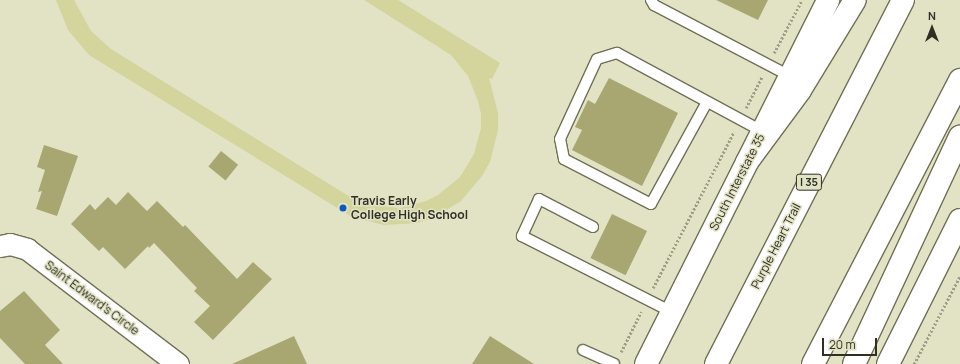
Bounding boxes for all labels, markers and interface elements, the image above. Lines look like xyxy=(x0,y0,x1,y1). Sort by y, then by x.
north arrow xyxy=(912,8,952,48)
text: N xyxy=(928,8,936,23)
street label: South Interstate 35 xyxy=(706,131,768,233)
road number: I 35 xyxy=(795,173,823,191)
place label: Travis Early College High School xyxy=(351,194,468,222)
street label: Purple Heart Trail xyxy=(748,201,804,291)
marker: Travis Early College High School xyxy=(338,203,348,213)
street label: Saint Edward's Circle xyxy=(42,258,142,338)
scale bar xyxy=(824,330,879,356)
text: 20 m xyxy=(829,336,856,353)

